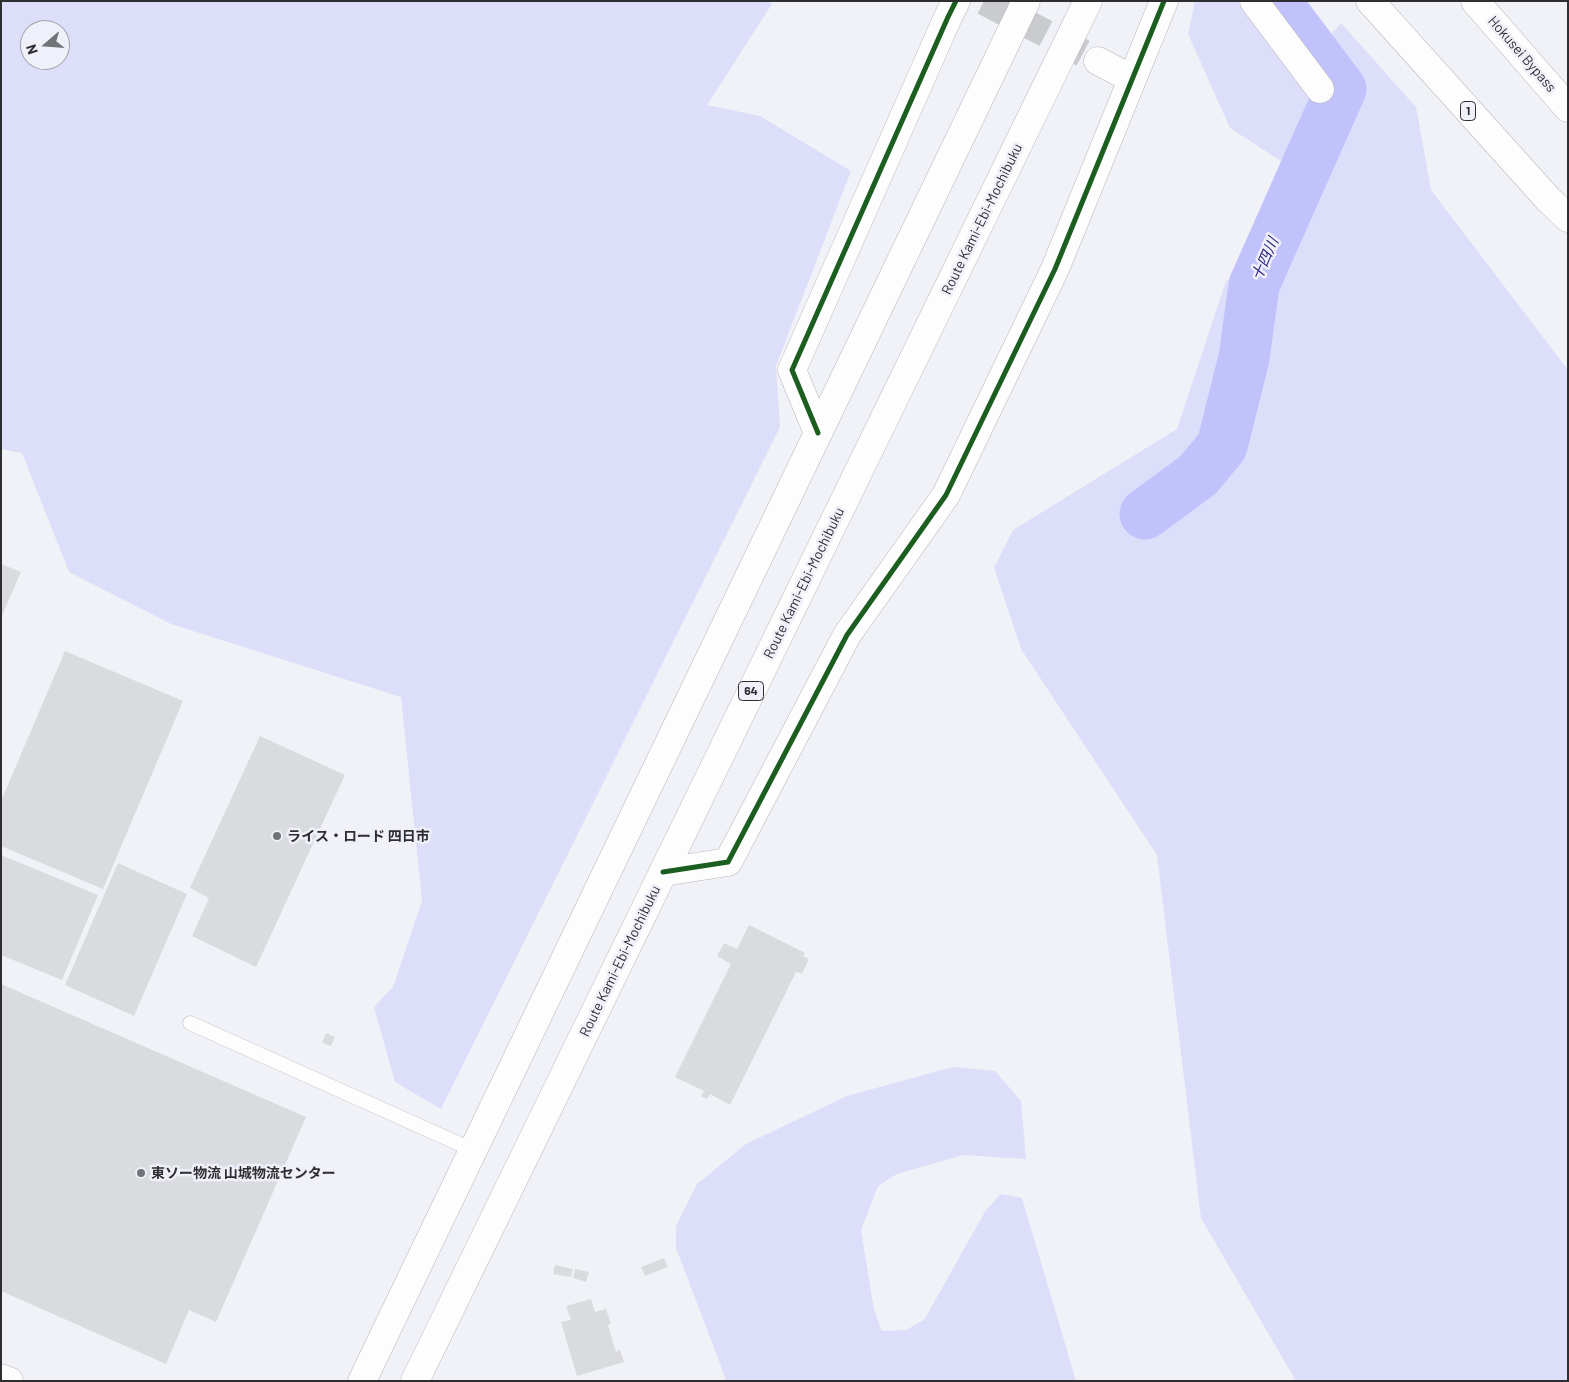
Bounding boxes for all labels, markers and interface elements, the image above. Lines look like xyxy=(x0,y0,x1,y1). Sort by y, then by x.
street label: Hokusei Bypass xyxy=(1484,13,1560,95)
north arrow xyxy=(20,20,70,70)
text: N xyxy=(22,42,41,57)
road number: 1 xyxy=(1460,102,1476,120)
street label: Route Kami-Ebi-Mochibuku xyxy=(938,141,1026,297)
water label: 十四川 xyxy=(1248,235,1282,283)
street label: Route Kami-Ebi-Mochibuku xyxy=(760,505,848,661)
road number: 64 xyxy=(738,681,764,700)
place label: ライス・ロード 四日市 xyxy=(287,828,430,844)
marker: ライス・ロード 四日市 xyxy=(271,830,283,842)
street label: Route Kami-Ebi-Mochibuku xyxy=(576,883,664,1039)
place label: 東ソー物流 山城物流センター xyxy=(151,1165,336,1181)
marker: 東ソー物流 山城物流センター xyxy=(135,1167,147,1179)

